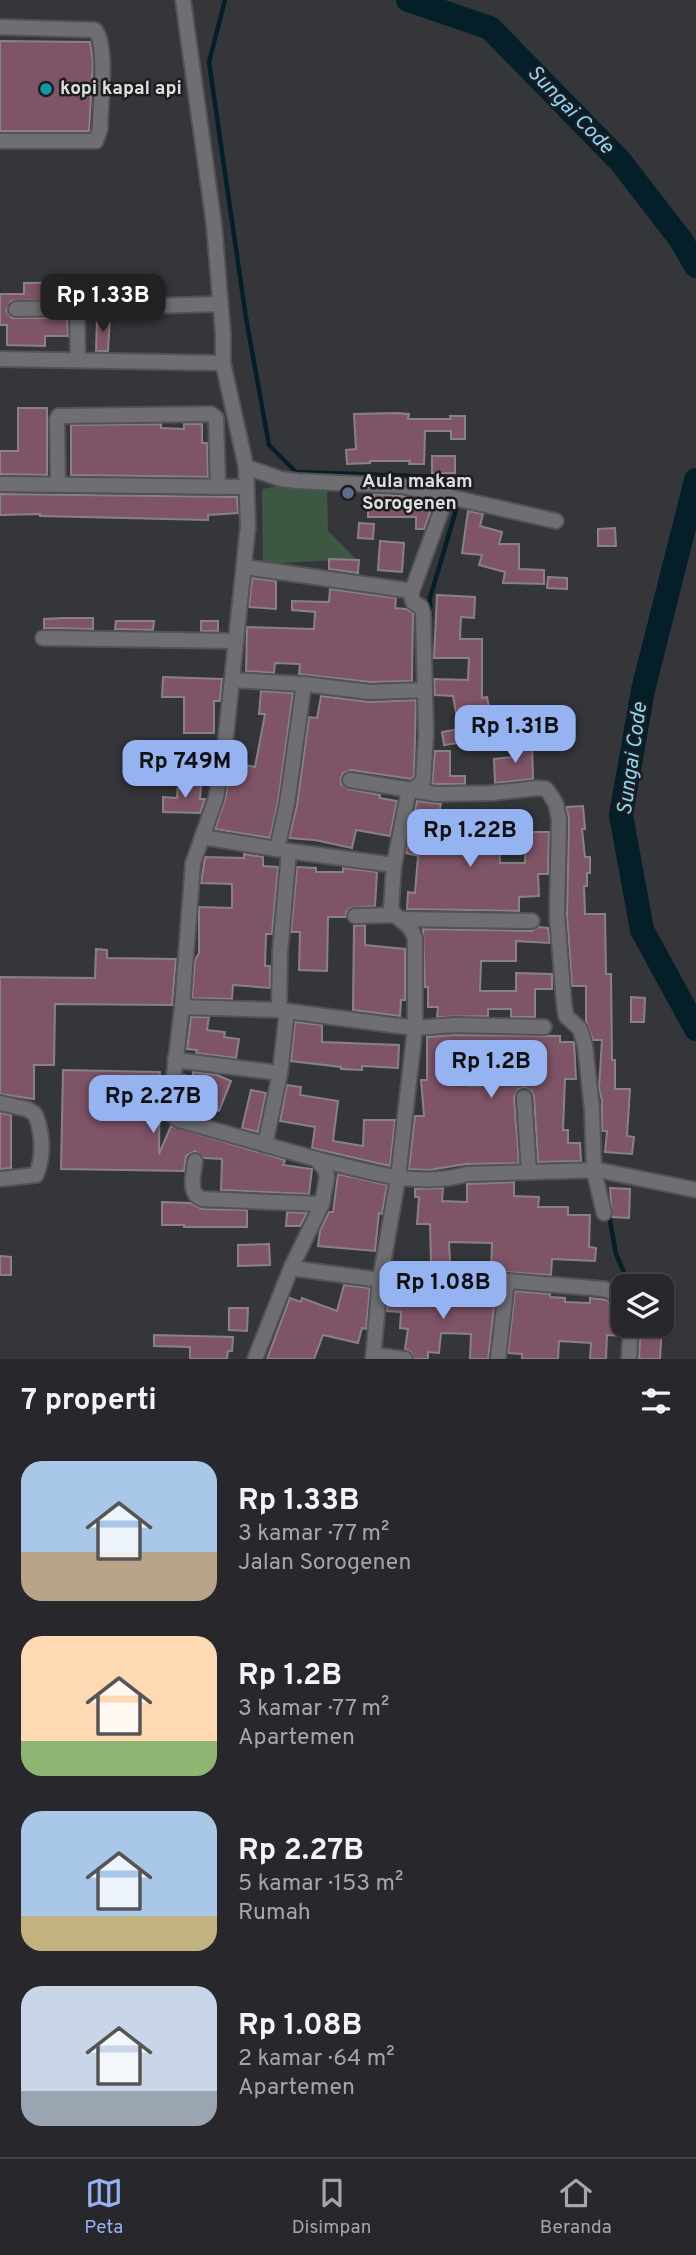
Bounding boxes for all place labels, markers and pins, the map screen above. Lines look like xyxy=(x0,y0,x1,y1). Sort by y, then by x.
place label: kopi kapal api xyxy=(60,77,182,101)
marker: kopi kapal api xyxy=(38,81,54,97)
pin: Rp 1.33B xyxy=(31,274,175,334)
place label: Aula makam Sorogenen xyxy=(362,470,473,516)
marker: Aula makam Sorogenen xyxy=(340,485,356,501)
pin: Rp 1.31B xyxy=(443,706,587,765)
pin: Rp 749M xyxy=(120,740,250,800)
pin: Rp 1.22B xyxy=(398,810,542,869)
pin: Rp 1.2B xyxy=(426,1040,556,1100)
pin: Rp 2.27B xyxy=(81,1076,225,1135)
pin: Rp 1.08B xyxy=(371,1262,515,1321)

